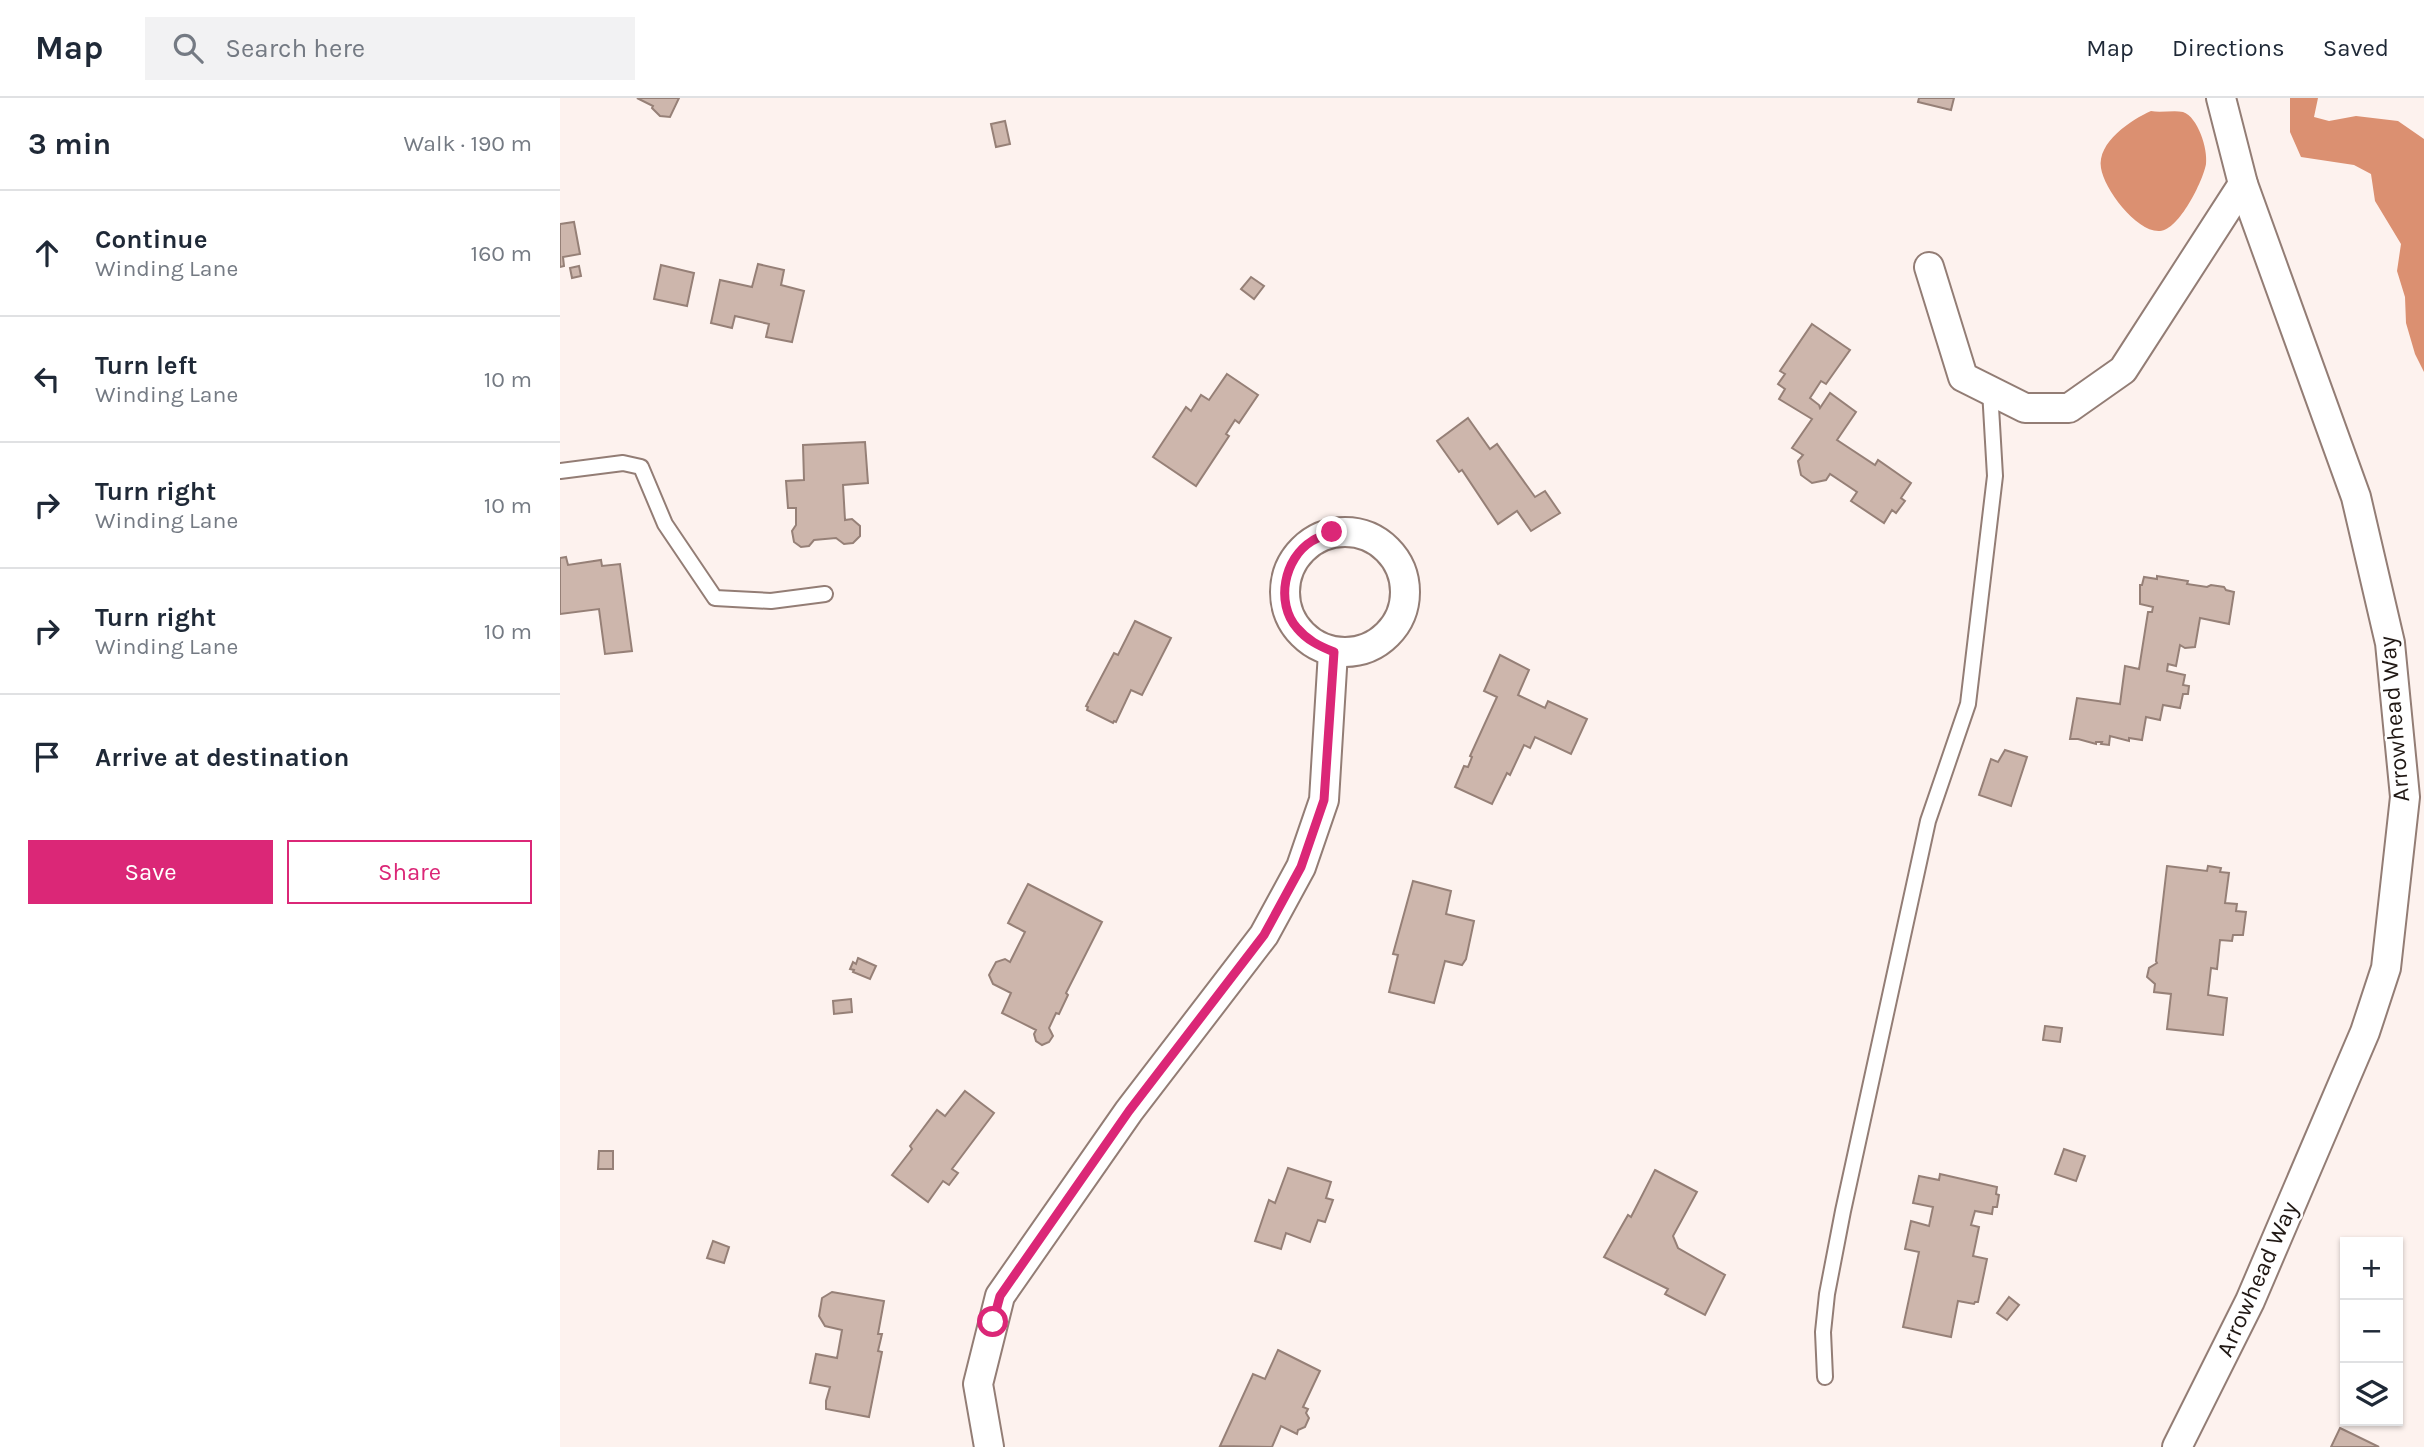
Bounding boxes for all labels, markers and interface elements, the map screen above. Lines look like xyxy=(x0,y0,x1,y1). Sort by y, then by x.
search box xyxy=(145,17,635,80)
text: Map xyxy=(35,29,103,67)
icon: search xyxy=(169,29,207,67)
text: Search here xyxy=(225,33,365,64)
text: Map xyxy=(2086,34,2134,62)
text: Directions xyxy=(2172,34,2285,62)
text: Saved xyxy=(2323,34,2389,62)
text: 3 min xyxy=(28,126,111,162)
text: Walk · 190 m xyxy=(404,130,532,157)
text: Continue xyxy=(95,224,207,255)
icon: ahead xyxy=(28,234,66,272)
text: 160 m xyxy=(471,240,532,267)
text: Winding Lane xyxy=(95,255,238,282)
text: Turn left xyxy=(95,350,197,381)
icon: left xyxy=(28,360,66,398)
text: 10 m xyxy=(484,366,532,393)
text: Winding Lane xyxy=(95,381,238,408)
text: Turn right xyxy=(95,476,216,507)
icon: right xyxy=(28,486,66,524)
text: 10 m xyxy=(484,492,532,519)
text: Winding Lane xyxy=(95,507,238,534)
route end xyxy=(1316,516,1347,547)
text: Turn right xyxy=(95,602,216,633)
icon: right xyxy=(28,612,66,650)
text: 10 m xyxy=(484,618,532,645)
text: Winding Lane xyxy=(95,633,238,660)
street label: Arrowhead Way xyxy=(2373,635,2415,803)
icon: arrive xyxy=(28,738,66,776)
text: Arrive at destination xyxy=(95,742,349,773)
button: Save xyxy=(28,840,273,904)
button: Share xyxy=(287,840,532,904)
street label: Arrowhead Way xyxy=(2210,1197,2304,1361)
map controls xyxy=(2340,1237,2403,1426)
button: + xyxy=(2340,1237,2403,1300)
button: − xyxy=(2340,1300,2403,1363)
route start xyxy=(977,1306,1008,1337)
button: layers xyxy=(2340,1363,2403,1426)

